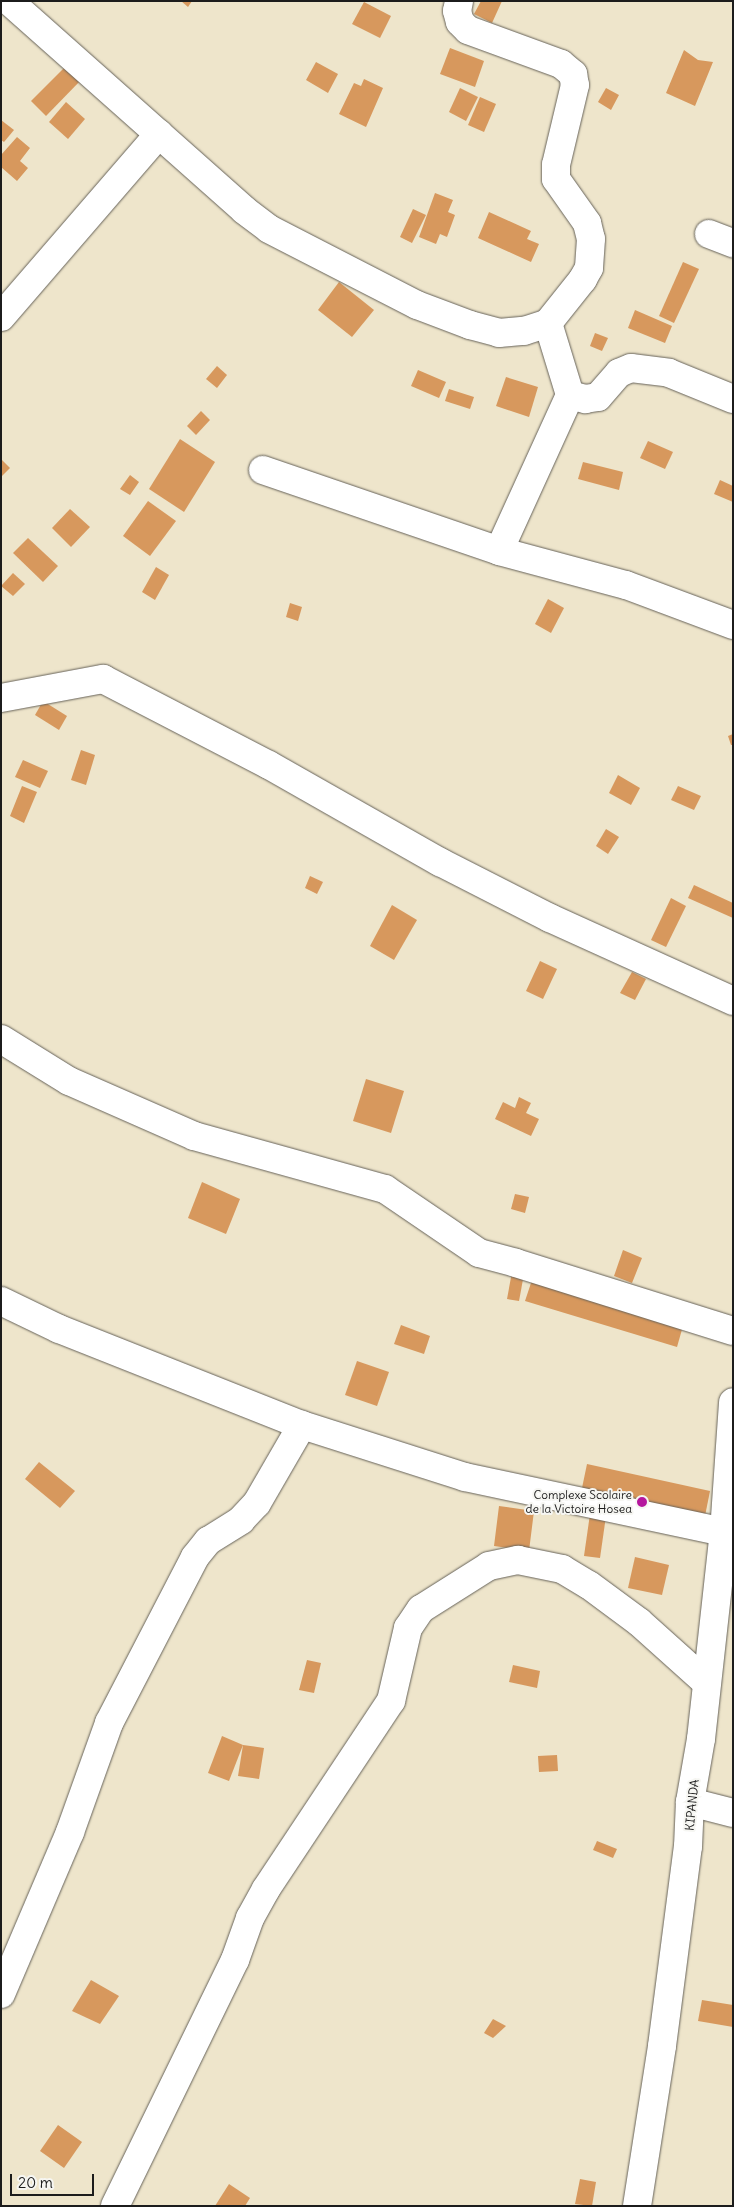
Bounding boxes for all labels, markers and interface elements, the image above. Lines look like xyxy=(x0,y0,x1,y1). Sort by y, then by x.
place label: Complexe Scolaire de la Victoire Hosea xyxy=(526,1488,632,1516)
marker: Complexe Scolaire de la Victoire Hosea xyxy=(636,1496,648,1508)
street label: KIPANDA xyxy=(682,1779,702,1831)
scale bar xyxy=(12,2164,96,2196)
text: 20 m xyxy=(18,2173,53,2192)

